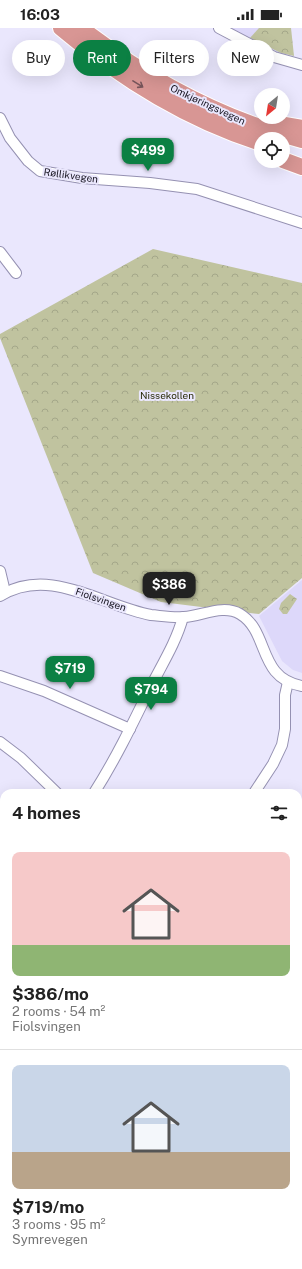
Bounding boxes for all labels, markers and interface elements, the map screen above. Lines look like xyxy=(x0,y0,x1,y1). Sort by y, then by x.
text: 16:03 xyxy=(20,6,60,23)
chip: Buy xyxy=(12,40,65,76)
chip: Rent xyxy=(73,40,131,76)
chip: Filters xyxy=(139,40,209,76)
chip: New xyxy=(217,40,274,76)
one-way arrow xyxy=(132,79,143,88)
street label: Omkjøringsvegen xyxy=(169,81,248,127)
north arrow xyxy=(254,88,290,124)
map controls xyxy=(254,88,290,168)
button: locate xyxy=(254,132,290,168)
pin: $499 xyxy=(124,138,172,172)
text: $499 xyxy=(131,143,165,158)
street label: Røllikvegen xyxy=(43,165,99,185)
park label: Nissekollen xyxy=(140,389,194,401)
pin: $386 xyxy=(145,572,193,606)
text: $386 xyxy=(152,577,186,592)
street label: Fiolsvingen xyxy=(74,585,128,613)
pin: $719 xyxy=(46,656,94,690)
text: $719 xyxy=(54,661,86,676)
pin: $794 xyxy=(127,677,175,711)
text: $794 xyxy=(134,682,168,697)
icon: filters xyxy=(268,802,290,824)
text: 4 homes xyxy=(12,803,81,823)
icon: home xyxy=(115,878,187,950)
text: $386/mo xyxy=(12,984,89,1004)
text: 2 rooms · 54 m² xyxy=(12,1004,105,1019)
text: Fiolsvingen xyxy=(12,1019,81,1034)
icon: home xyxy=(115,1091,187,1163)
text: $719/mo xyxy=(12,1197,84,1217)
text: 3 rooms · 95 m² xyxy=(12,1217,106,1232)
text: Symrevegen xyxy=(12,1232,88,1247)

